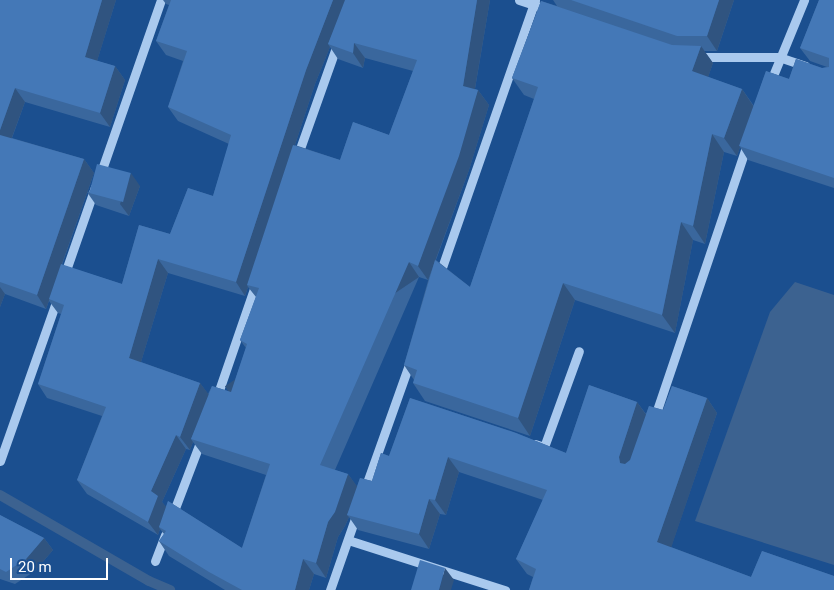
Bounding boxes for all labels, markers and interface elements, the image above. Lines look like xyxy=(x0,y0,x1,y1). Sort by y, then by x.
scale bar xyxy=(12,548,110,580)
text: 20 m xyxy=(18,558,52,576)

